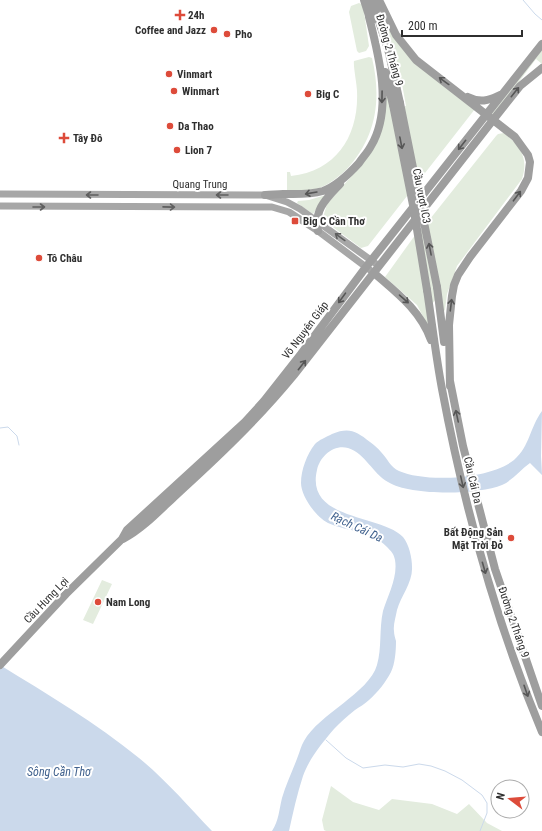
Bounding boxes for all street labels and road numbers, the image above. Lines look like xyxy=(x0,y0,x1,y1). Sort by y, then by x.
street label: Đường 2 Tháng 9 xyxy=(373,13,406,88)
street label: Cầu vượt IC3 xyxy=(410,167,433,225)
street label: Quang Trung xyxy=(172,178,228,191)
street label: Võ Nguyên Giáp xyxy=(280,299,331,362)
street label: Cầu Cái Da xyxy=(461,456,484,505)
street label: Cầu Hưng Lợi xyxy=(21,575,71,626)
street label: Đường 2 Tháng 9 xyxy=(495,585,532,659)

